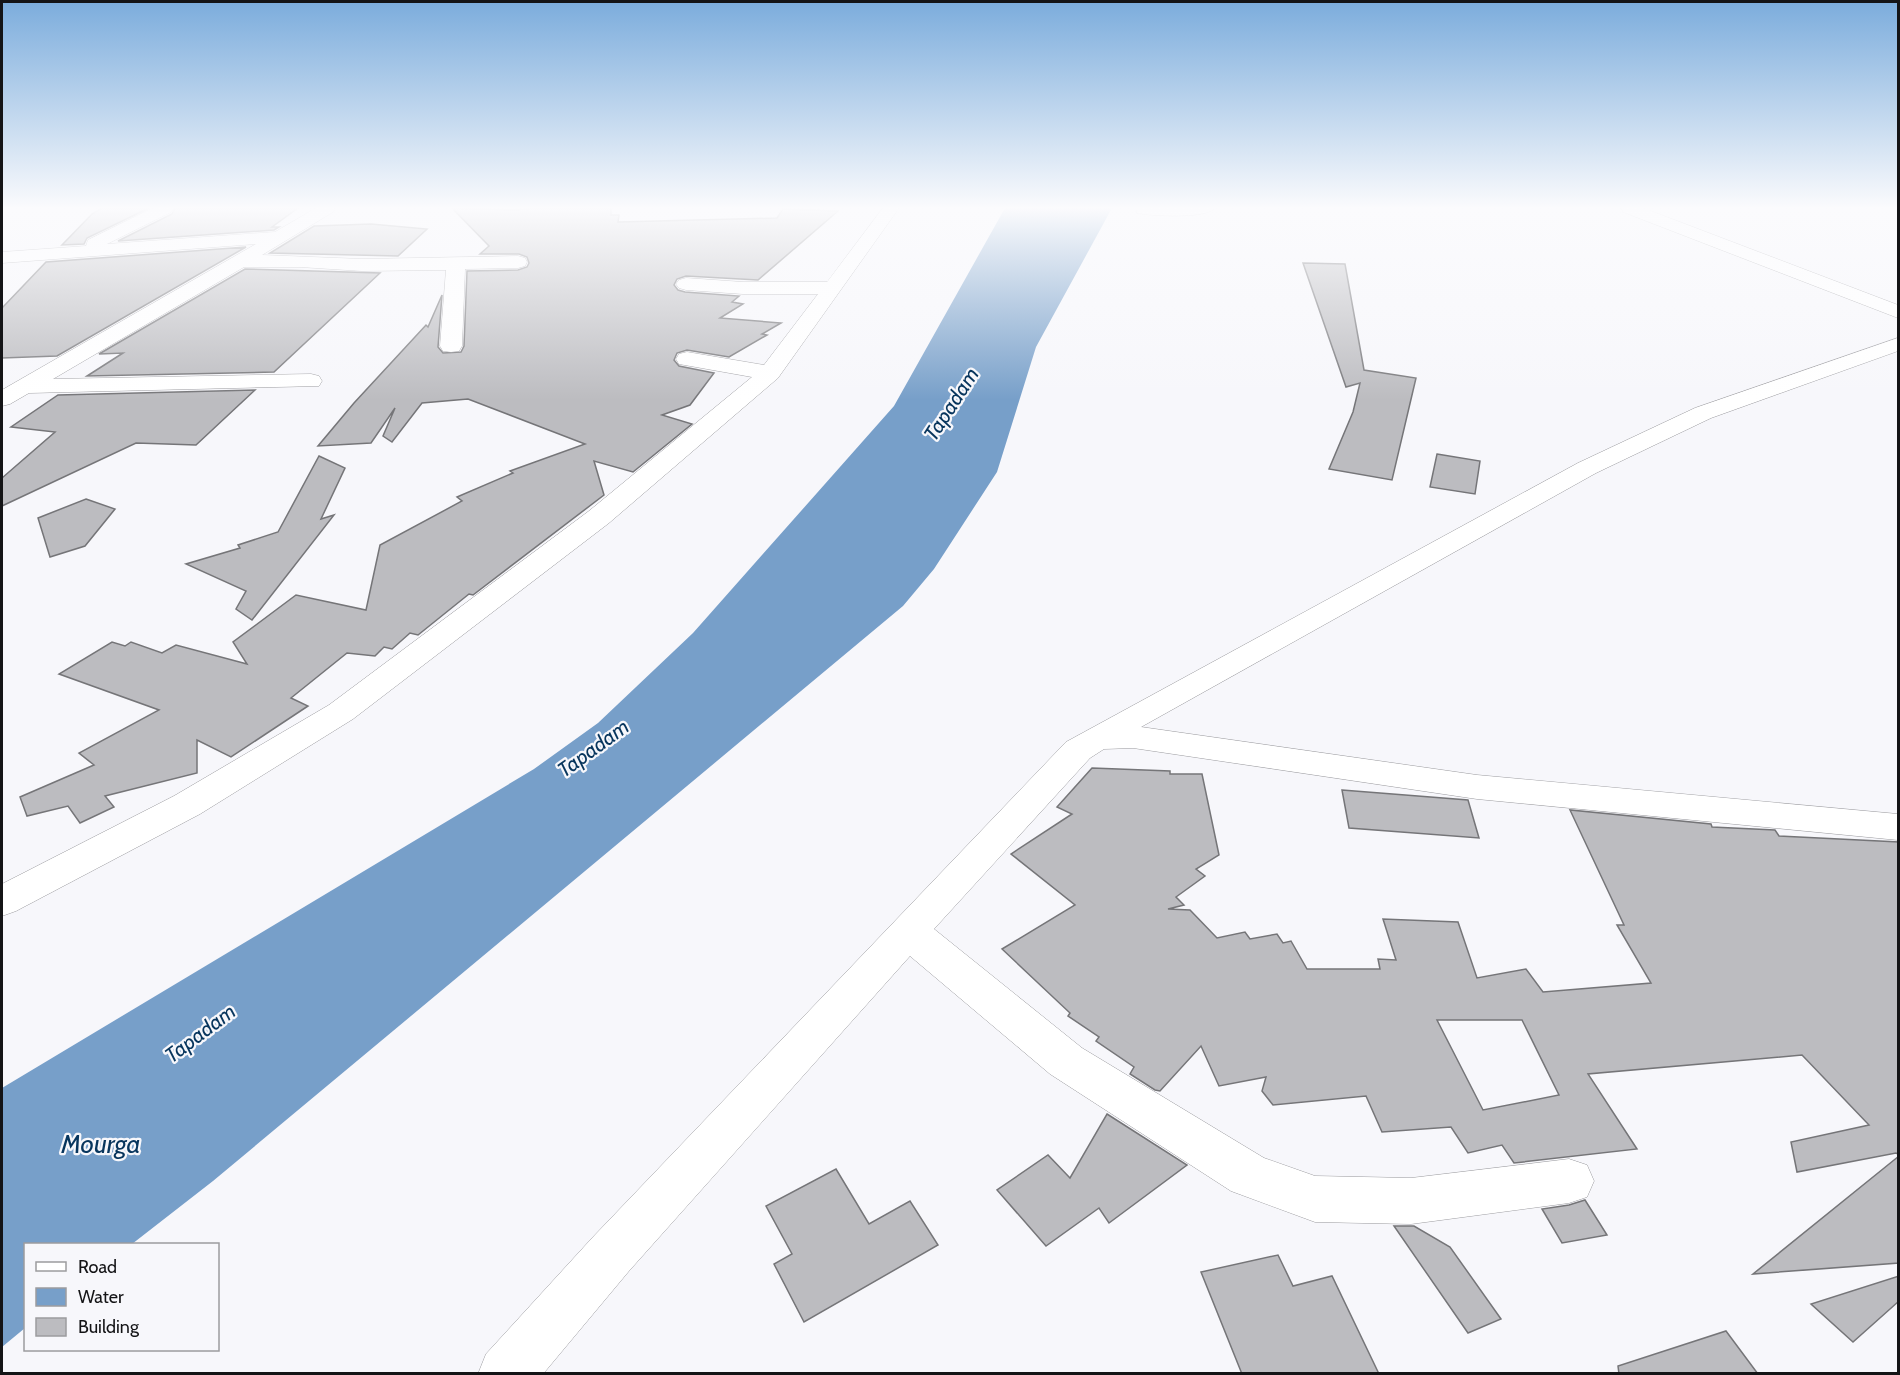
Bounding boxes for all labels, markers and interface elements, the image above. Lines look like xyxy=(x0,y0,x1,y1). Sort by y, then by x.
water label: Tapadam xyxy=(918,363,984,445)
water label: Tapadam xyxy=(553,714,633,782)
water label: Tapadam xyxy=(160,998,240,1068)
water label: Mourga xyxy=(60,1128,141,1160)
legend xyxy=(24,1243,219,1351)
text: Road xyxy=(78,1256,117,1278)
text: Water xyxy=(78,1286,124,1308)
text: Building xyxy=(78,1316,140,1338)

